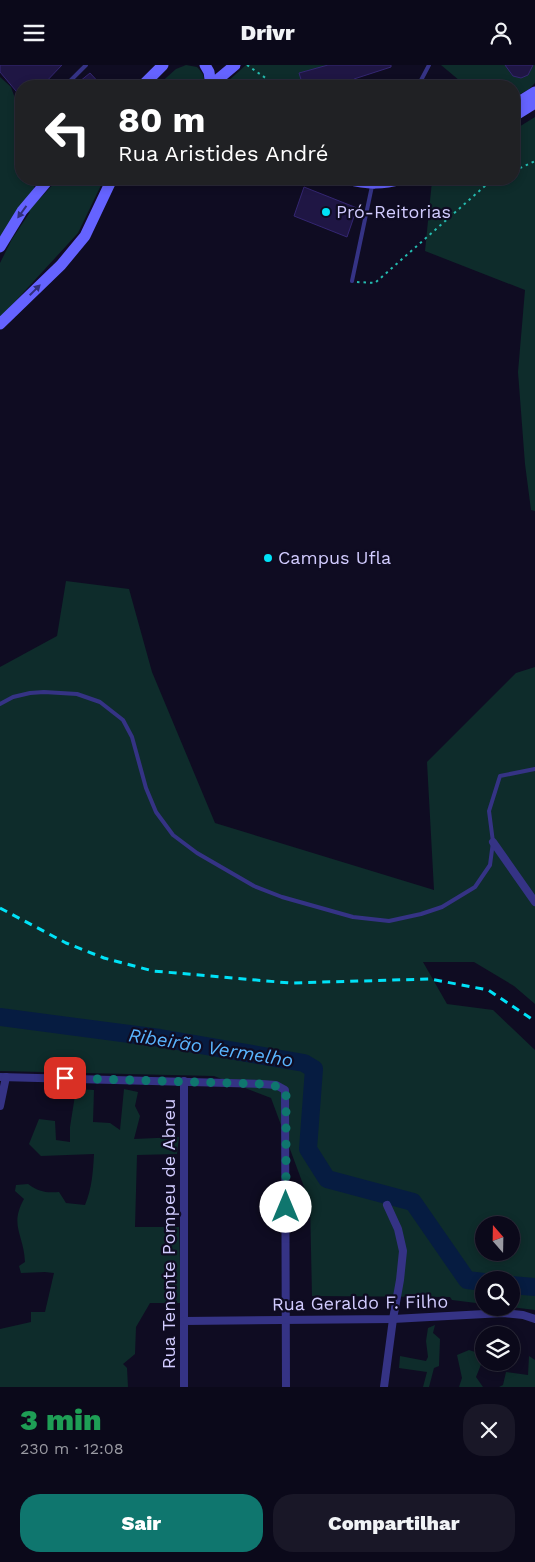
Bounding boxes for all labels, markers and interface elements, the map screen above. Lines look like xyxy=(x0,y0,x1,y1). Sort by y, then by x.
icon: menu xyxy=(20,19,48,47)
icon: person xyxy=(487,19,515,47)
text: Drivr xyxy=(240,20,295,45)
text: 80 m xyxy=(118,99,205,141)
icon: left xyxy=(35,100,100,165)
text: Rua Aristides André xyxy=(118,141,329,166)
place label: Pró-Reitorias xyxy=(336,201,451,222)
one-way arrow xyxy=(17,205,28,218)
marker: Pró-Reitorias xyxy=(320,206,332,218)
one-way arrow xyxy=(29,284,41,296)
place label: Campus Ufla xyxy=(278,547,391,568)
marker: Campus Ufla xyxy=(262,552,274,564)
water label: Ribeirão Vermelho xyxy=(127,1023,295,1072)
pin xyxy=(44,1057,86,1099)
icon: arrive xyxy=(51,1064,79,1092)
street label: Rua Tenente Pompeu de Abreu xyxy=(158,1099,179,1369)
position arrow xyxy=(259,1180,311,1232)
north arrow xyxy=(475,1216,520,1261)
map controls xyxy=(475,1216,520,1371)
button: search xyxy=(475,1271,520,1316)
street label: Rua Geraldo F. Filho xyxy=(272,1290,448,1315)
button: layers xyxy=(475,1326,520,1371)
text: 3 min xyxy=(20,1402,102,1437)
button: close xyxy=(463,1404,515,1456)
text: 230 m · 12:08 xyxy=(20,1439,124,1458)
button: Sair xyxy=(20,1494,263,1552)
button: Compartilhar xyxy=(273,1494,515,1552)

